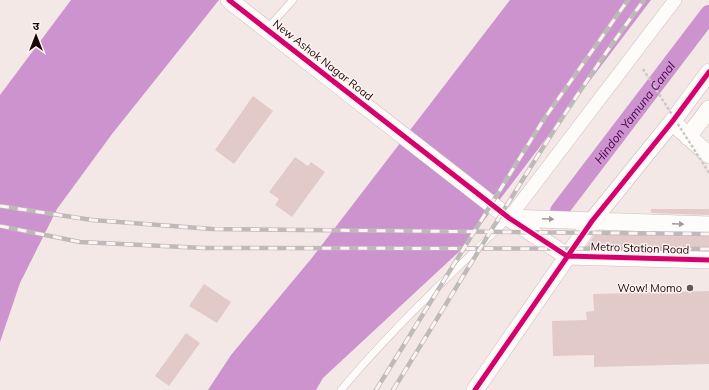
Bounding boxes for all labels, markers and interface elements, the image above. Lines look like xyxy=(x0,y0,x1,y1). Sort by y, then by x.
north arrow xyxy=(16,16,56,56)
street label: New Ashok Nagar Road xyxy=(270,17,376,103)
text: उ xyxy=(33,19,40,33)
water label: Hindon Yamuna Canal xyxy=(591,58,678,166)
one-way arrow xyxy=(542,216,554,223)
one-way arrow xyxy=(672,221,684,228)
street label: Metro Station Road xyxy=(590,239,690,257)
place label: Wow! Momo xyxy=(618,281,682,295)
marker: Wow! Momo xyxy=(685,283,695,293)

